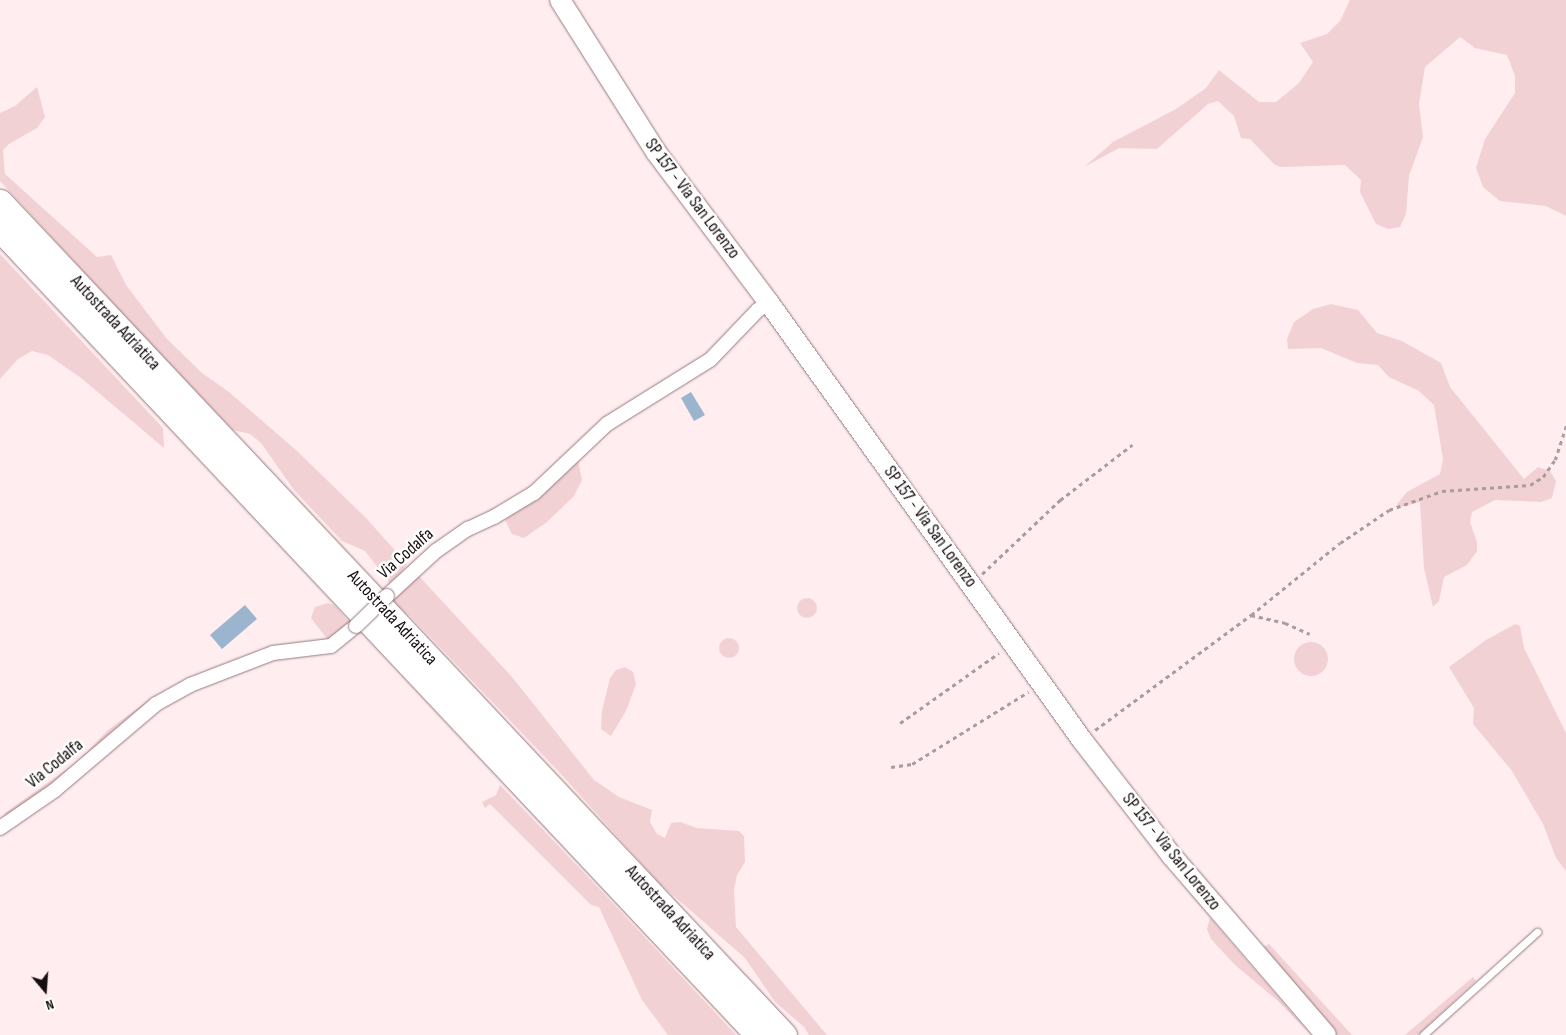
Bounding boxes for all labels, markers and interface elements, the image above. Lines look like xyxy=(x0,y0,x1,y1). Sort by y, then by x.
street label: SP 157 - Via San Lorenzo xyxy=(640,135,744,263)
street label: Autostrada Adriatica xyxy=(65,271,165,375)
street label: SP 157 - Via San Lorenzo xyxy=(879,462,981,592)
street label: Via Codalfa xyxy=(374,524,438,584)
street label: Autostrada Adriatica xyxy=(342,566,442,670)
street label: Via Codalfa xyxy=(22,735,88,793)
street label: SP 157 - Via San Lorenzo xyxy=(1117,789,1225,915)
street label: Autostrada Adriatica xyxy=(620,861,720,965)
north arrow xyxy=(20,965,70,1015)
text: N xyxy=(44,995,56,1014)

